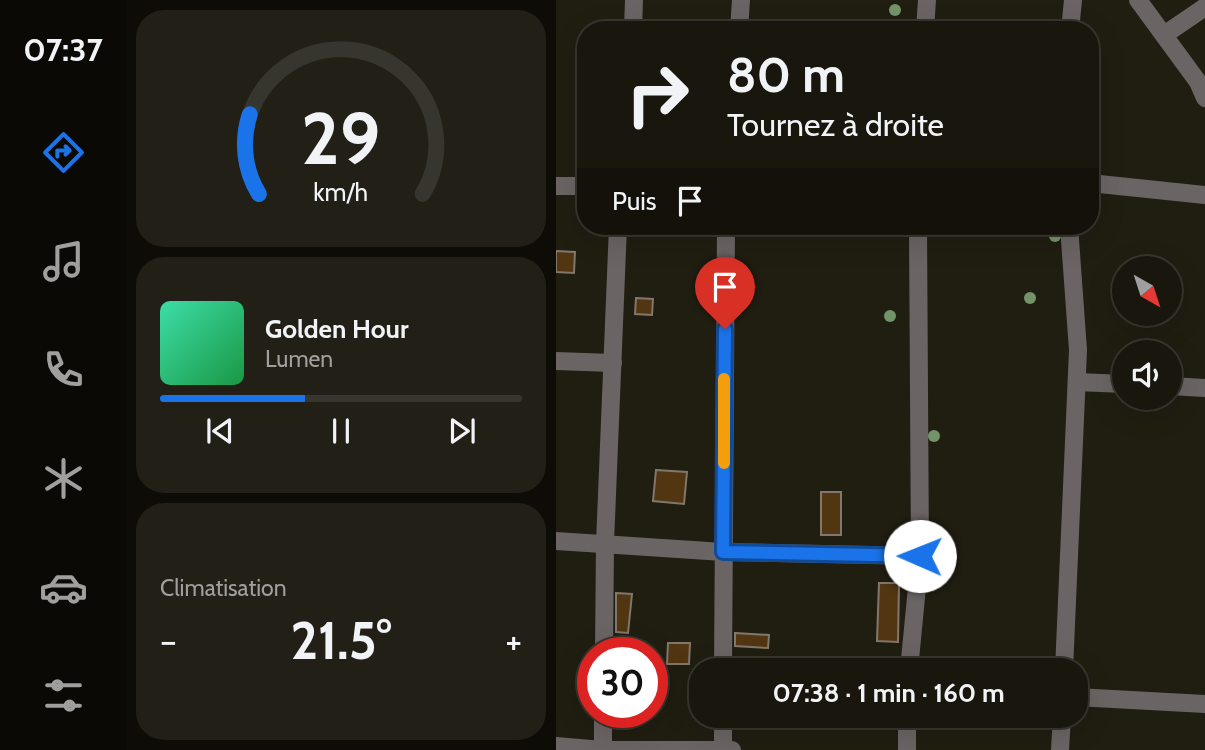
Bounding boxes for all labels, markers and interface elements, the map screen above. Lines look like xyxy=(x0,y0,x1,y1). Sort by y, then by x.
text: 07:37 xyxy=(23,30,103,69)
text: 80 m xyxy=(727,45,845,104)
icon: right xyxy=(612,49,703,140)
text: 29 xyxy=(301,95,381,183)
text: Tournez à droite xyxy=(727,105,944,144)
icon: directions xyxy=(39,128,88,177)
text: km/h xyxy=(314,177,368,207)
icon: arrive xyxy=(671,182,709,220)
text: Puis xyxy=(612,185,657,217)
icon: music xyxy=(39,237,88,286)
north arrow xyxy=(1112,256,1182,326)
map controls xyxy=(1112,256,1182,410)
pin xyxy=(695,257,755,329)
icon: arrive xyxy=(706,268,744,306)
text: Golden Hour xyxy=(265,313,408,345)
button: sound xyxy=(1112,340,1182,410)
icon: phone xyxy=(39,345,88,394)
text: Lumen xyxy=(265,345,333,373)
icon: previous xyxy=(201,412,239,450)
icon: pause xyxy=(322,412,360,450)
icon: next xyxy=(443,412,481,450)
icon: climate xyxy=(39,454,88,503)
position arrow xyxy=(883,519,957,593)
icon: car xyxy=(39,563,88,612)
text: Climatisation xyxy=(160,574,287,602)
text: 21.5° xyxy=(290,609,392,672)
text: − xyxy=(160,617,177,664)
text: + xyxy=(505,617,522,664)
speed limit sign: 30 xyxy=(577,637,668,728)
icon: filters xyxy=(39,671,88,720)
text: 07:38 · 1 min · 160 m xyxy=(772,677,1005,709)

